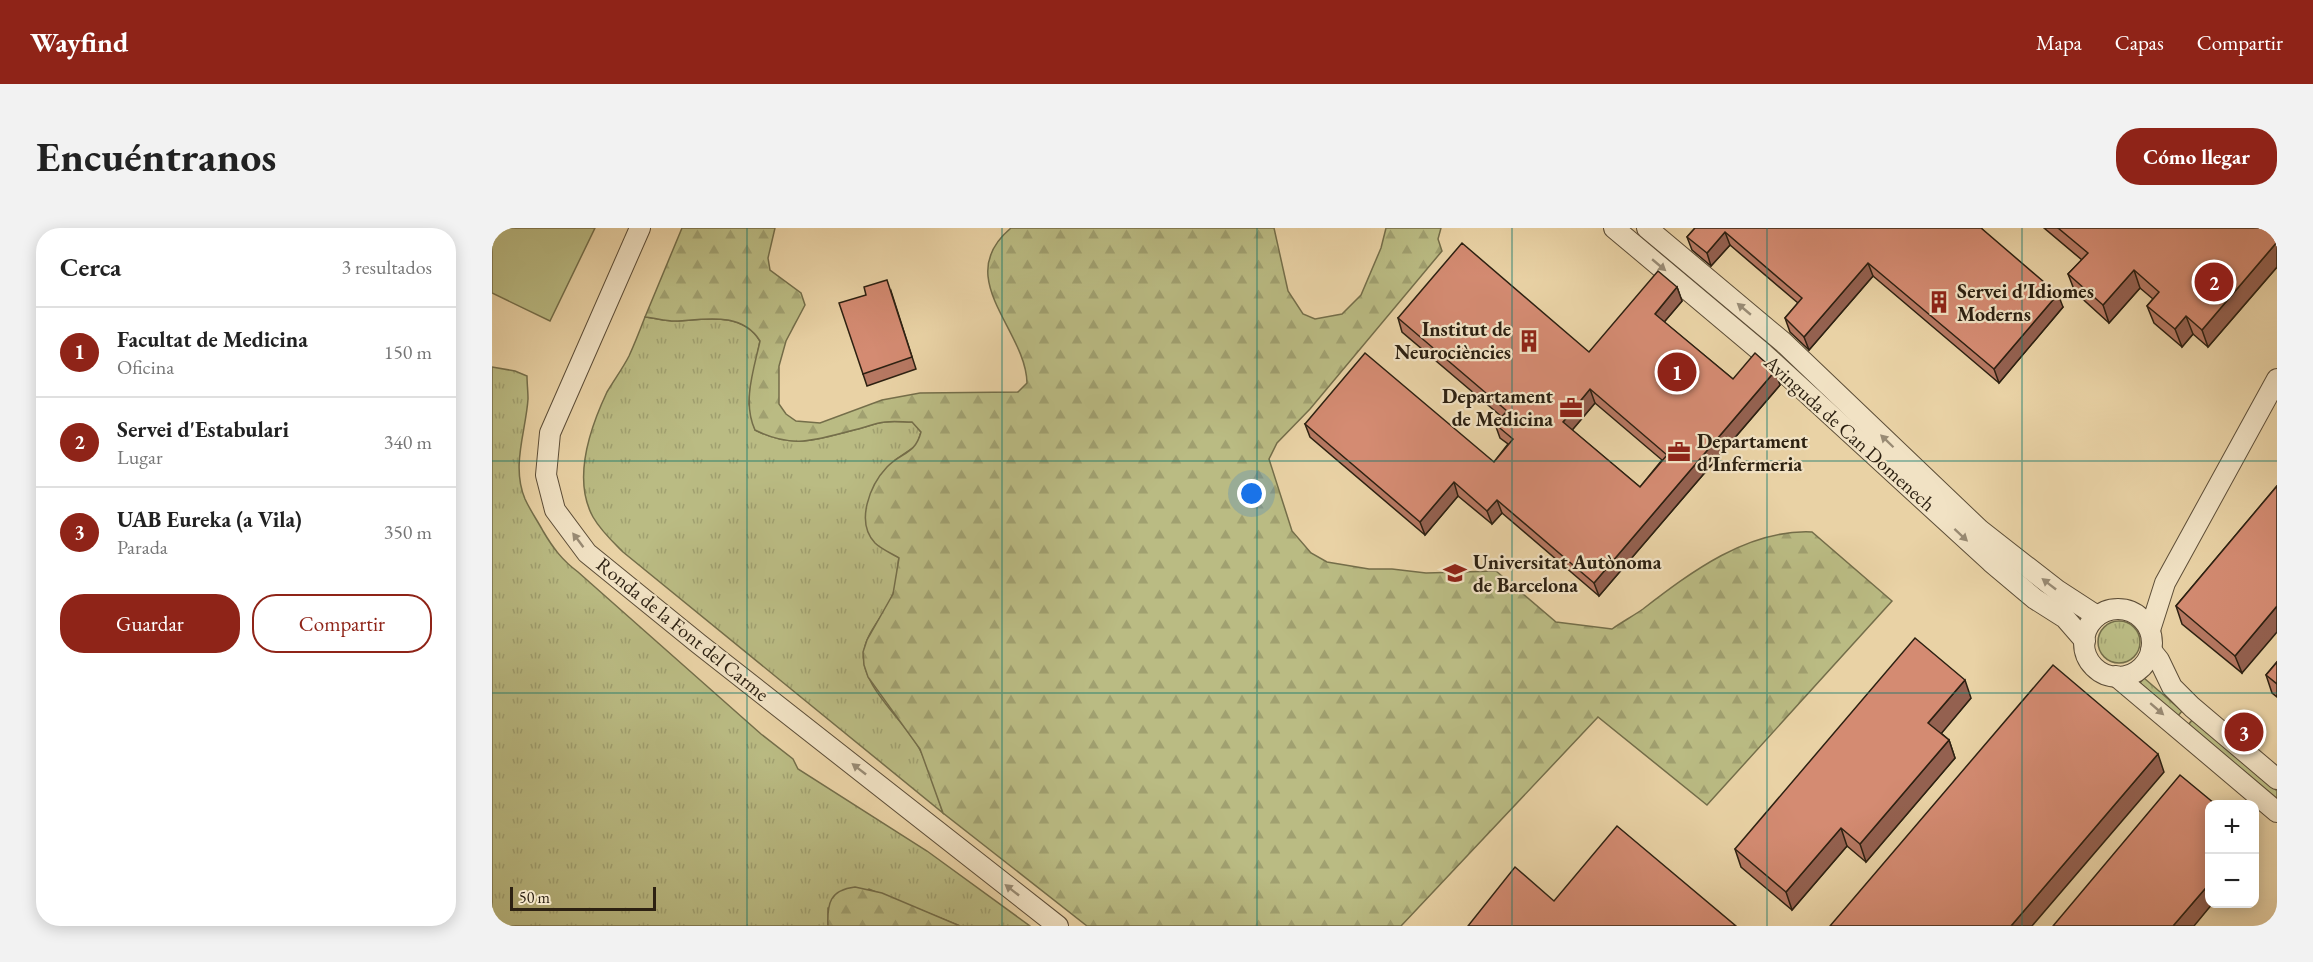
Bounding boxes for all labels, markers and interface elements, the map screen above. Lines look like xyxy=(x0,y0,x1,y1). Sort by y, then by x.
text: Wayfind xyxy=(30,24,128,60)
text: Mapa xyxy=(2036,29,2082,56)
text: Capas xyxy=(2115,29,2164,56)
text: Compartir xyxy=(2197,29,2283,56)
button: Cómo llegar xyxy=(2116,128,2277,185)
text: Encuéntranos xyxy=(36,129,276,184)
text: Cerca xyxy=(60,250,121,284)
text: 3 resultados xyxy=(341,254,432,280)
one-way arrow xyxy=(1651,259,1666,271)
pin: 2 xyxy=(2194,260,2234,304)
place label: Servei d'Idiomes Moderns xyxy=(1957,278,2094,327)
building icon: Servei d'Idiomes Moderns xyxy=(1926,289,1952,315)
one-way arrow xyxy=(1737,303,1752,316)
place label: Institut de Neurociències xyxy=(1394,316,1511,365)
text: Facultat de Medicina xyxy=(117,325,308,354)
building icon: Institut de Neurociències xyxy=(1516,328,1542,354)
text: 1 xyxy=(74,339,85,365)
text: 150 m xyxy=(384,339,432,365)
street label: Avinguda de Can Domenech xyxy=(1758,349,1941,517)
pin: 1 xyxy=(1658,350,1696,394)
text: Oficina xyxy=(117,354,174,380)
place label: Departament de Medicina xyxy=(1442,383,1553,432)
office icon: Departament de Medicina xyxy=(1558,395,1584,421)
text: Servei d'Estabulari xyxy=(117,415,289,444)
place label: Departament d'Infermeria xyxy=(1697,428,1808,477)
text: 2 xyxy=(74,429,85,455)
text: 340 m xyxy=(384,429,432,455)
one-way arrow xyxy=(1880,434,1895,448)
office icon: Departament d'Infermeria xyxy=(1666,439,1692,465)
text: Lugar xyxy=(117,444,163,470)
your location xyxy=(1237,479,1266,508)
text: UAB Eureka (a Vila) xyxy=(117,505,302,534)
text: 3 xyxy=(74,519,85,545)
text: 350 m xyxy=(384,519,432,545)
one-way arrow xyxy=(1954,527,1968,541)
one-way arrow xyxy=(572,533,584,548)
text: Parada xyxy=(117,534,168,560)
place label: Universitat Autònoma de Barcelona xyxy=(1473,549,1662,598)
street label: Ronda de la Font del Carme xyxy=(591,551,775,707)
school or university icon: Universitat Autònoma de Barcelona xyxy=(1442,560,1468,586)
one-way arrow xyxy=(2041,577,2057,590)
button: Guardar xyxy=(60,594,240,653)
button: Compartir xyxy=(252,594,432,653)
one-way arrow xyxy=(2149,703,2165,716)
pin: 3 xyxy=(2224,710,2264,754)
one-way arrow xyxy=(852,763,867,775)
map controls xyxy=(2205,800,2259,908)
button: + xyxy=(2205,800,2259,854)
button: − xyxy=(2205,854,2259,908)
one-way arrow xyxy=(1004,883,1020,896)
scale bar xyxy=(510,884,656,912)
text: 50 m xyxy=(519,887,550,908)

